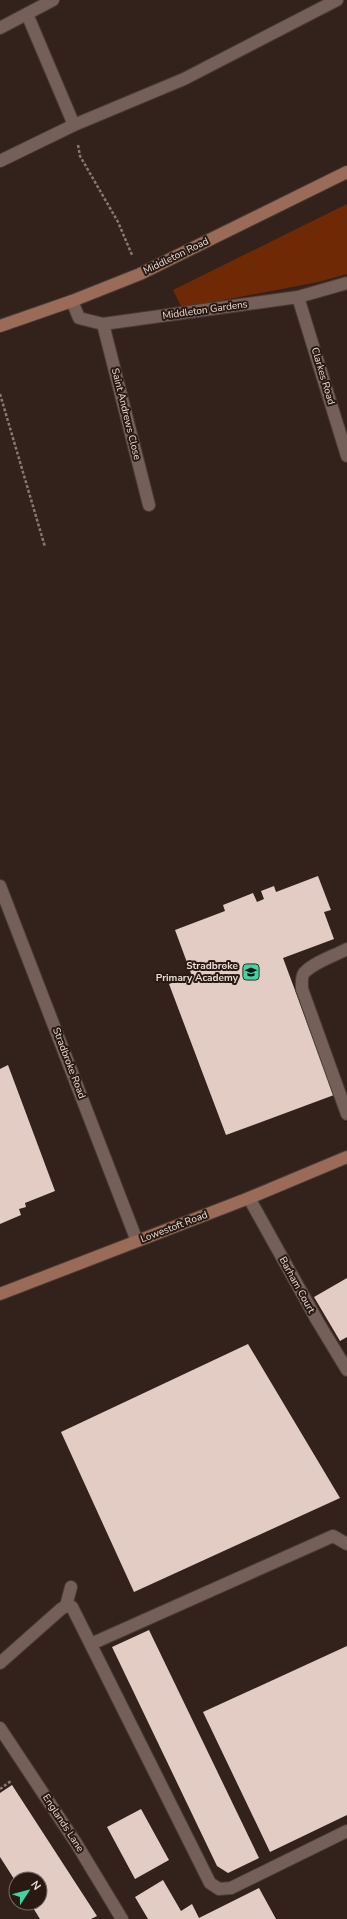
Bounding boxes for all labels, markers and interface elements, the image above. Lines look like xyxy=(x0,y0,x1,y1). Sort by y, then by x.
street label: Middleton Road xyxy=(141,234,211,278)
street label: Middleton Gardens xyxy=(162,297,249,323)
street label: Clarkes Road xyxy=(308,346,338,407)
street label: Saint Andrews Close xyxy=(108,367,144,461)
place label: Stradbroke Primary Academy xyxy=(156,959,239,985)
school or university icon: Stradbroke Primary Academy xyxy=(241,962,261,982)
street label: Stradbroke Road xyxy=(49,1025,89,1101)
street label: Lowestoft Road xyxy=(139,1208,210,1246)
street label: Barham Court xyxy=(276,1254,319,1316)
street label: Englands Lane xyxy=(39,1791,87,1855)
north arrow xyxy=(8,1871,48,1911)
text: N xyxy=(27,1878,44,1893)

